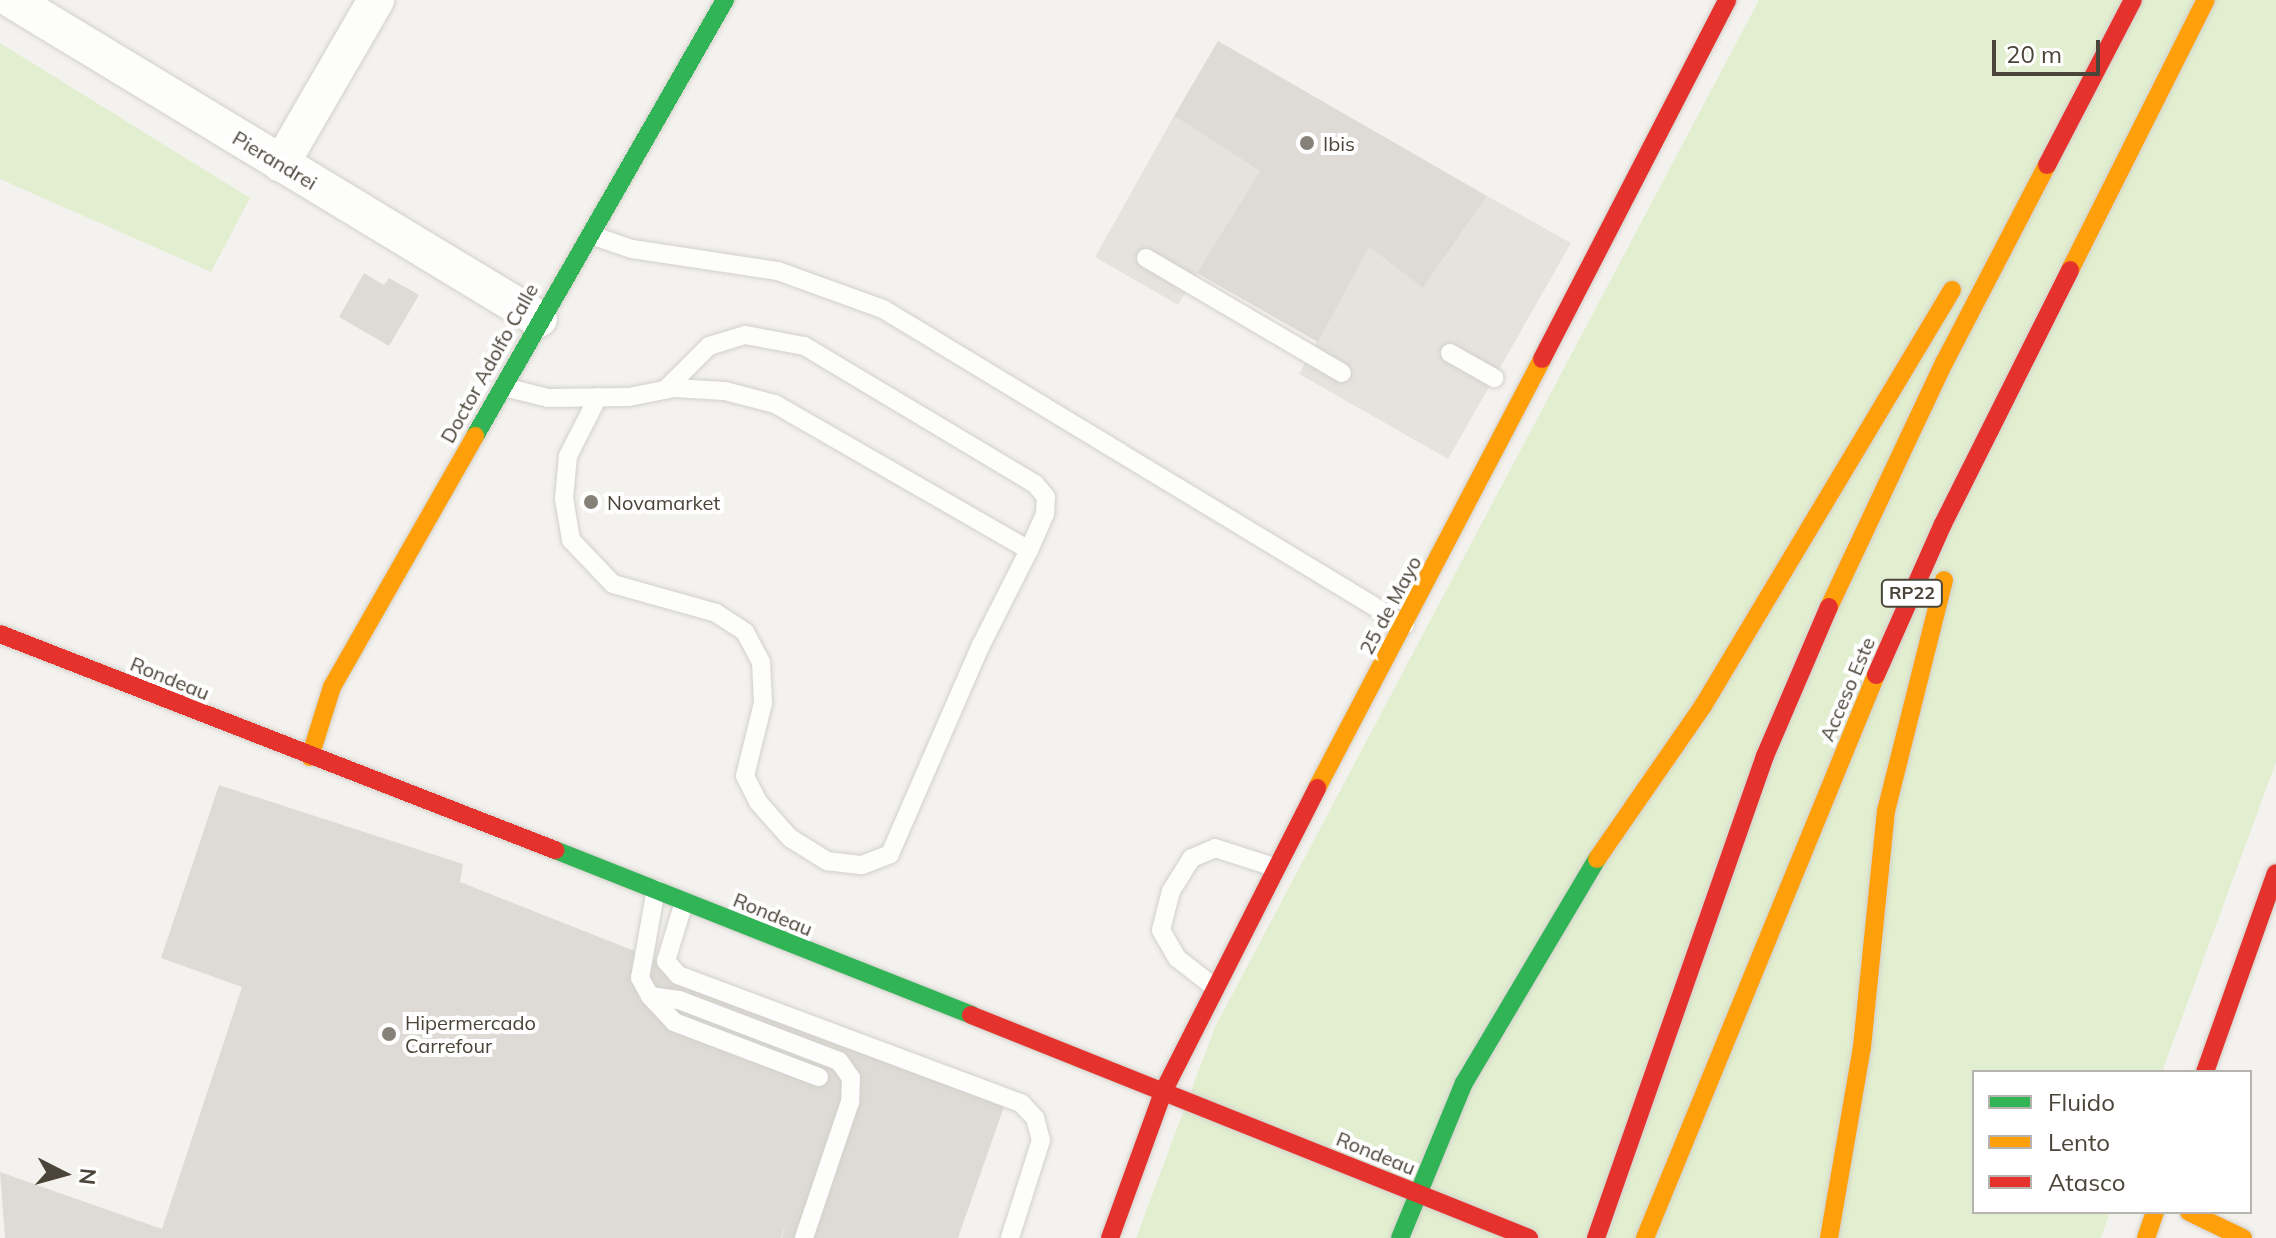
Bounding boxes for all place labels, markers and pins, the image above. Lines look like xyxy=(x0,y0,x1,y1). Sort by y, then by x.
place label: Ibis xyxy=(1323,131,1355,155)
marker: Ibis xyxy=(1298,134,1316,152)
place label: Novamarket xyxy=(607,490,720,514)
marker: Novamarket xyxy=(582,493,600,511)
place label: Hipermercado Carrefour xyxy=(405,1010,536,1057)
marker: Hipermercado Carrefour xyxy=(380,1025,398,1043)

